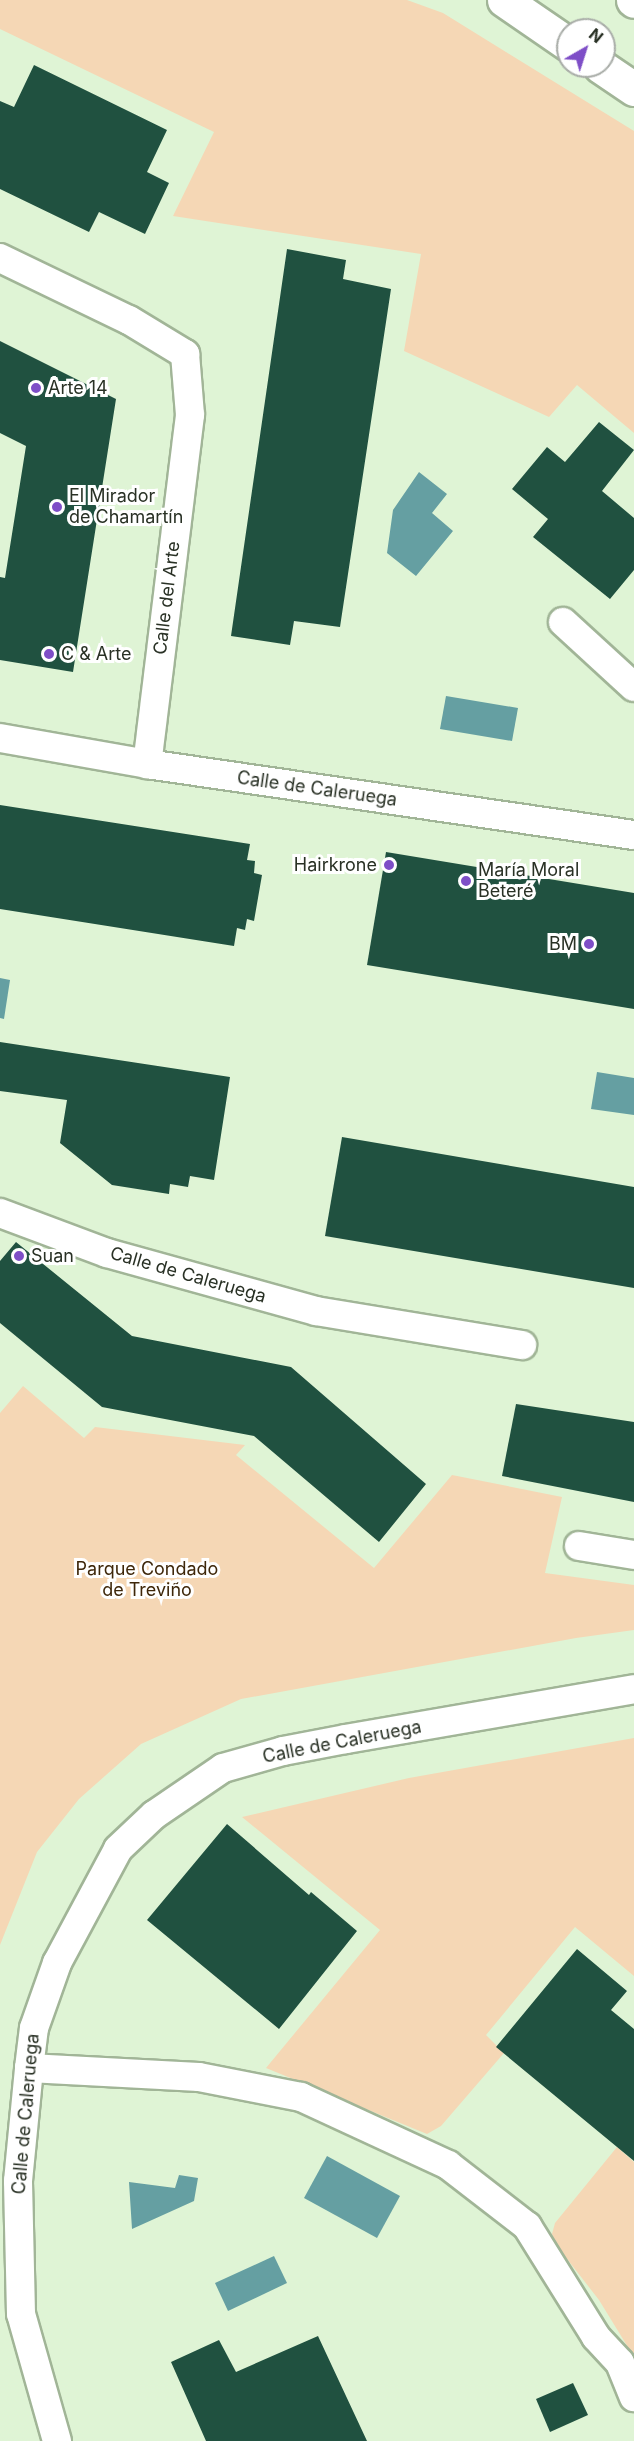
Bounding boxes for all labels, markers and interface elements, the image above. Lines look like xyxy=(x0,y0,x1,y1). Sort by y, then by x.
north arrow xyxy=(556,18,616,78)
text: N xyxy=(585,24,607,47)
place label: Arte 14 xyxy=(48,377,108,399)
marker: Arte 14 xyxy=(29,381,43,395)
place label: El Mirador de Chamartín xyxy=(69,486,183,528)
marker: El Mirador de Chamartín xyxy=(50,500,64,514)
street label: Calle del Arte xyxy=(149,540,185,656)
place label: C & Arte xyxy=(61,643,132,665)
marker: C & Arte xyxy=(42,647,56,661)
street label: Calle de Caleruega xyxy=(236,767,398,811)
place label: Hairkrone xyxy=(294,854,377,876)
marker: Hairkrone xyxy=(382,858,396,872)
place label: María Moral Beteré xyxy=(478,860,579,902)
marker: María Moral Beteré xyxy=(459,874,473,888)
place label: BM xyxy=(549,933,577,955)
marker: BM xyxy=(582,937,596,951)
street label: Calle de Caleruega xyxy=(108,1242,268,1308)
place label: Suan xyxy=(31,1245,74,1267)
marker: Suan xyxy=(12,1249,26,1263)
park label: Parque Condado de Treviño xyxy=(76,1559,218,1602)
street label: Calle de Caleruega xyxy=(261,1716,423,1768)
street label: Calle de Caleruega xyxy=(8,2033,44,2195)

